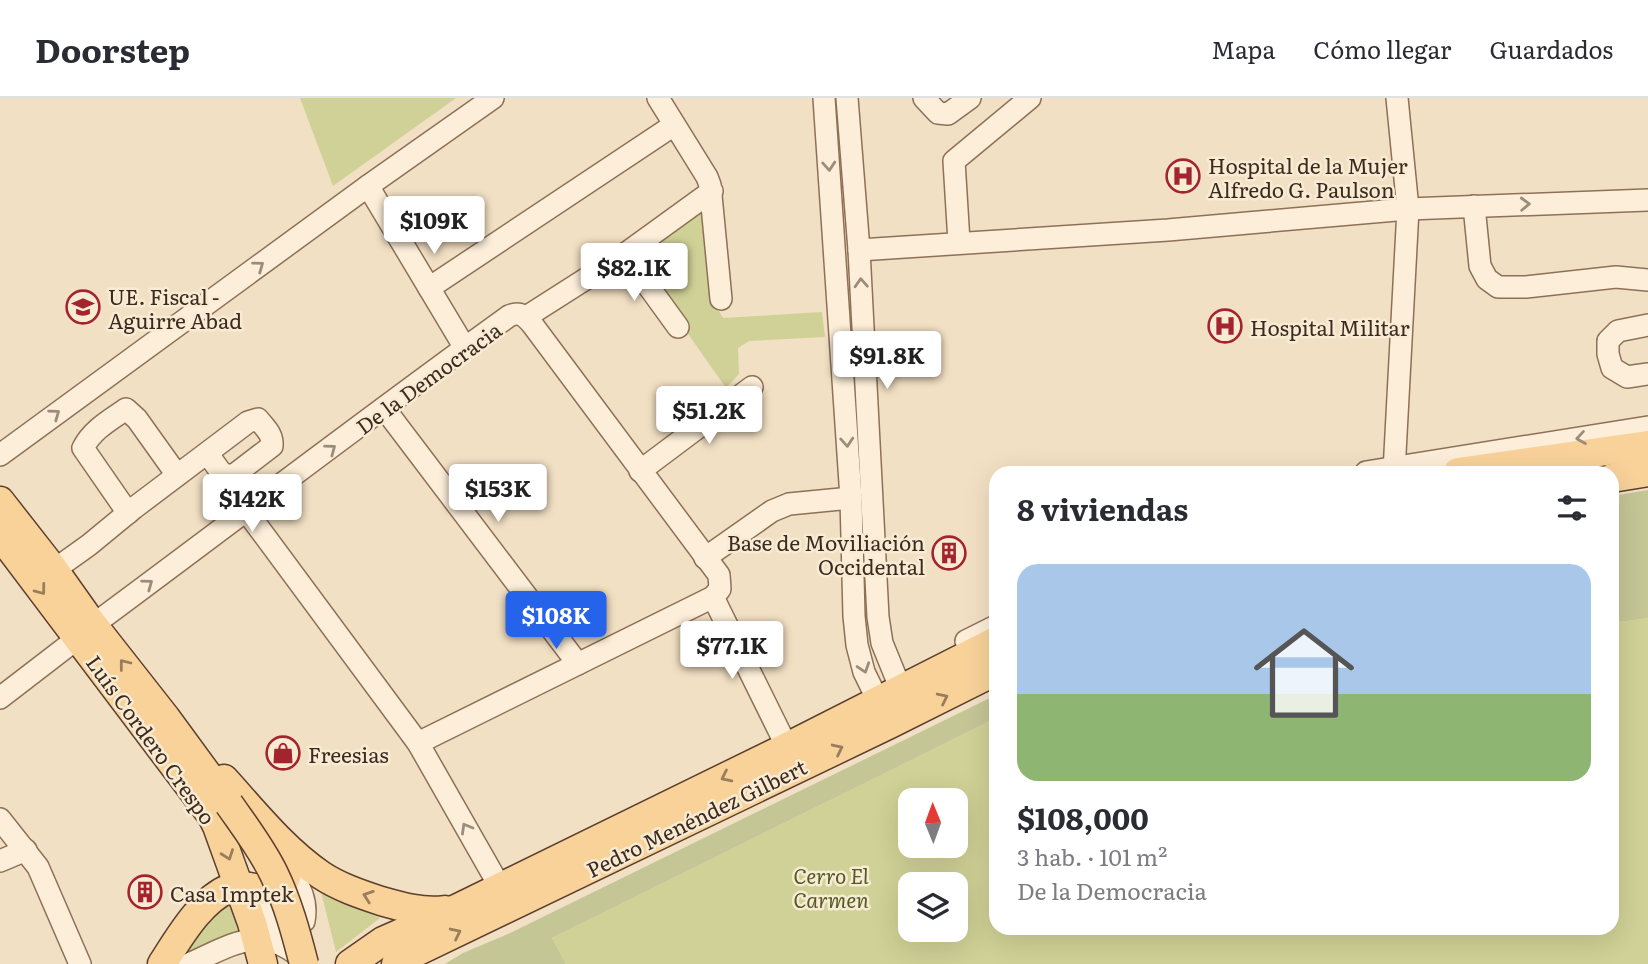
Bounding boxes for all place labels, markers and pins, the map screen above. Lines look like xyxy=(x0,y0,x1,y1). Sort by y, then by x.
place label: Hospital de la Mujer Alfredo G. Paulson xyxy=(1208,149,1408,204)
hospital icon: Hospital de la Mujer Alfredo G. Paulson xyxy=(1164,157,1202,195)
pin: $109K xyxy=(385,197,483,256)
pin: $82.1K xyxy=(577,244,691,303)
place label: UE. Fiscal - Aguirre Abad xyxy=(108,280,242,335)
school or university icon: UE. Fiscal - Aguirre Abad xyxy=(64,288,102,326)
hospital icon: Hospital Militar xyxy=(1206,307,1244,345)
place label: Hospital Militar xyxy=(1250,311,1410,342)
pin: $91.8K xyxy=(830,331,944,391)
pin: $51.2K xyxy=(652,386,766,446)
pin: $153K xyxy=(449,464,547,524)
pin: $142K xyxy=(203,474,301,534)
place label: Base de Moviliación Occidental xyxy=(727,526,925,581)
building icon: Base de Moviliación Occidental xyxy=(930,534,968,572)
pin: $108K xyxy=(507,592,605,651)
pin: $77.1K xyxy=(675,622,789,681)
shop icon: Freesias xyxy=(264,734,302,772)
place label: Freesias xyxy=(308,738,389,769)
building icon: Casa Imptek xyxy=(126,873,164,911)
place label: Casa Imptek xyxy=(170,877,294,908)

